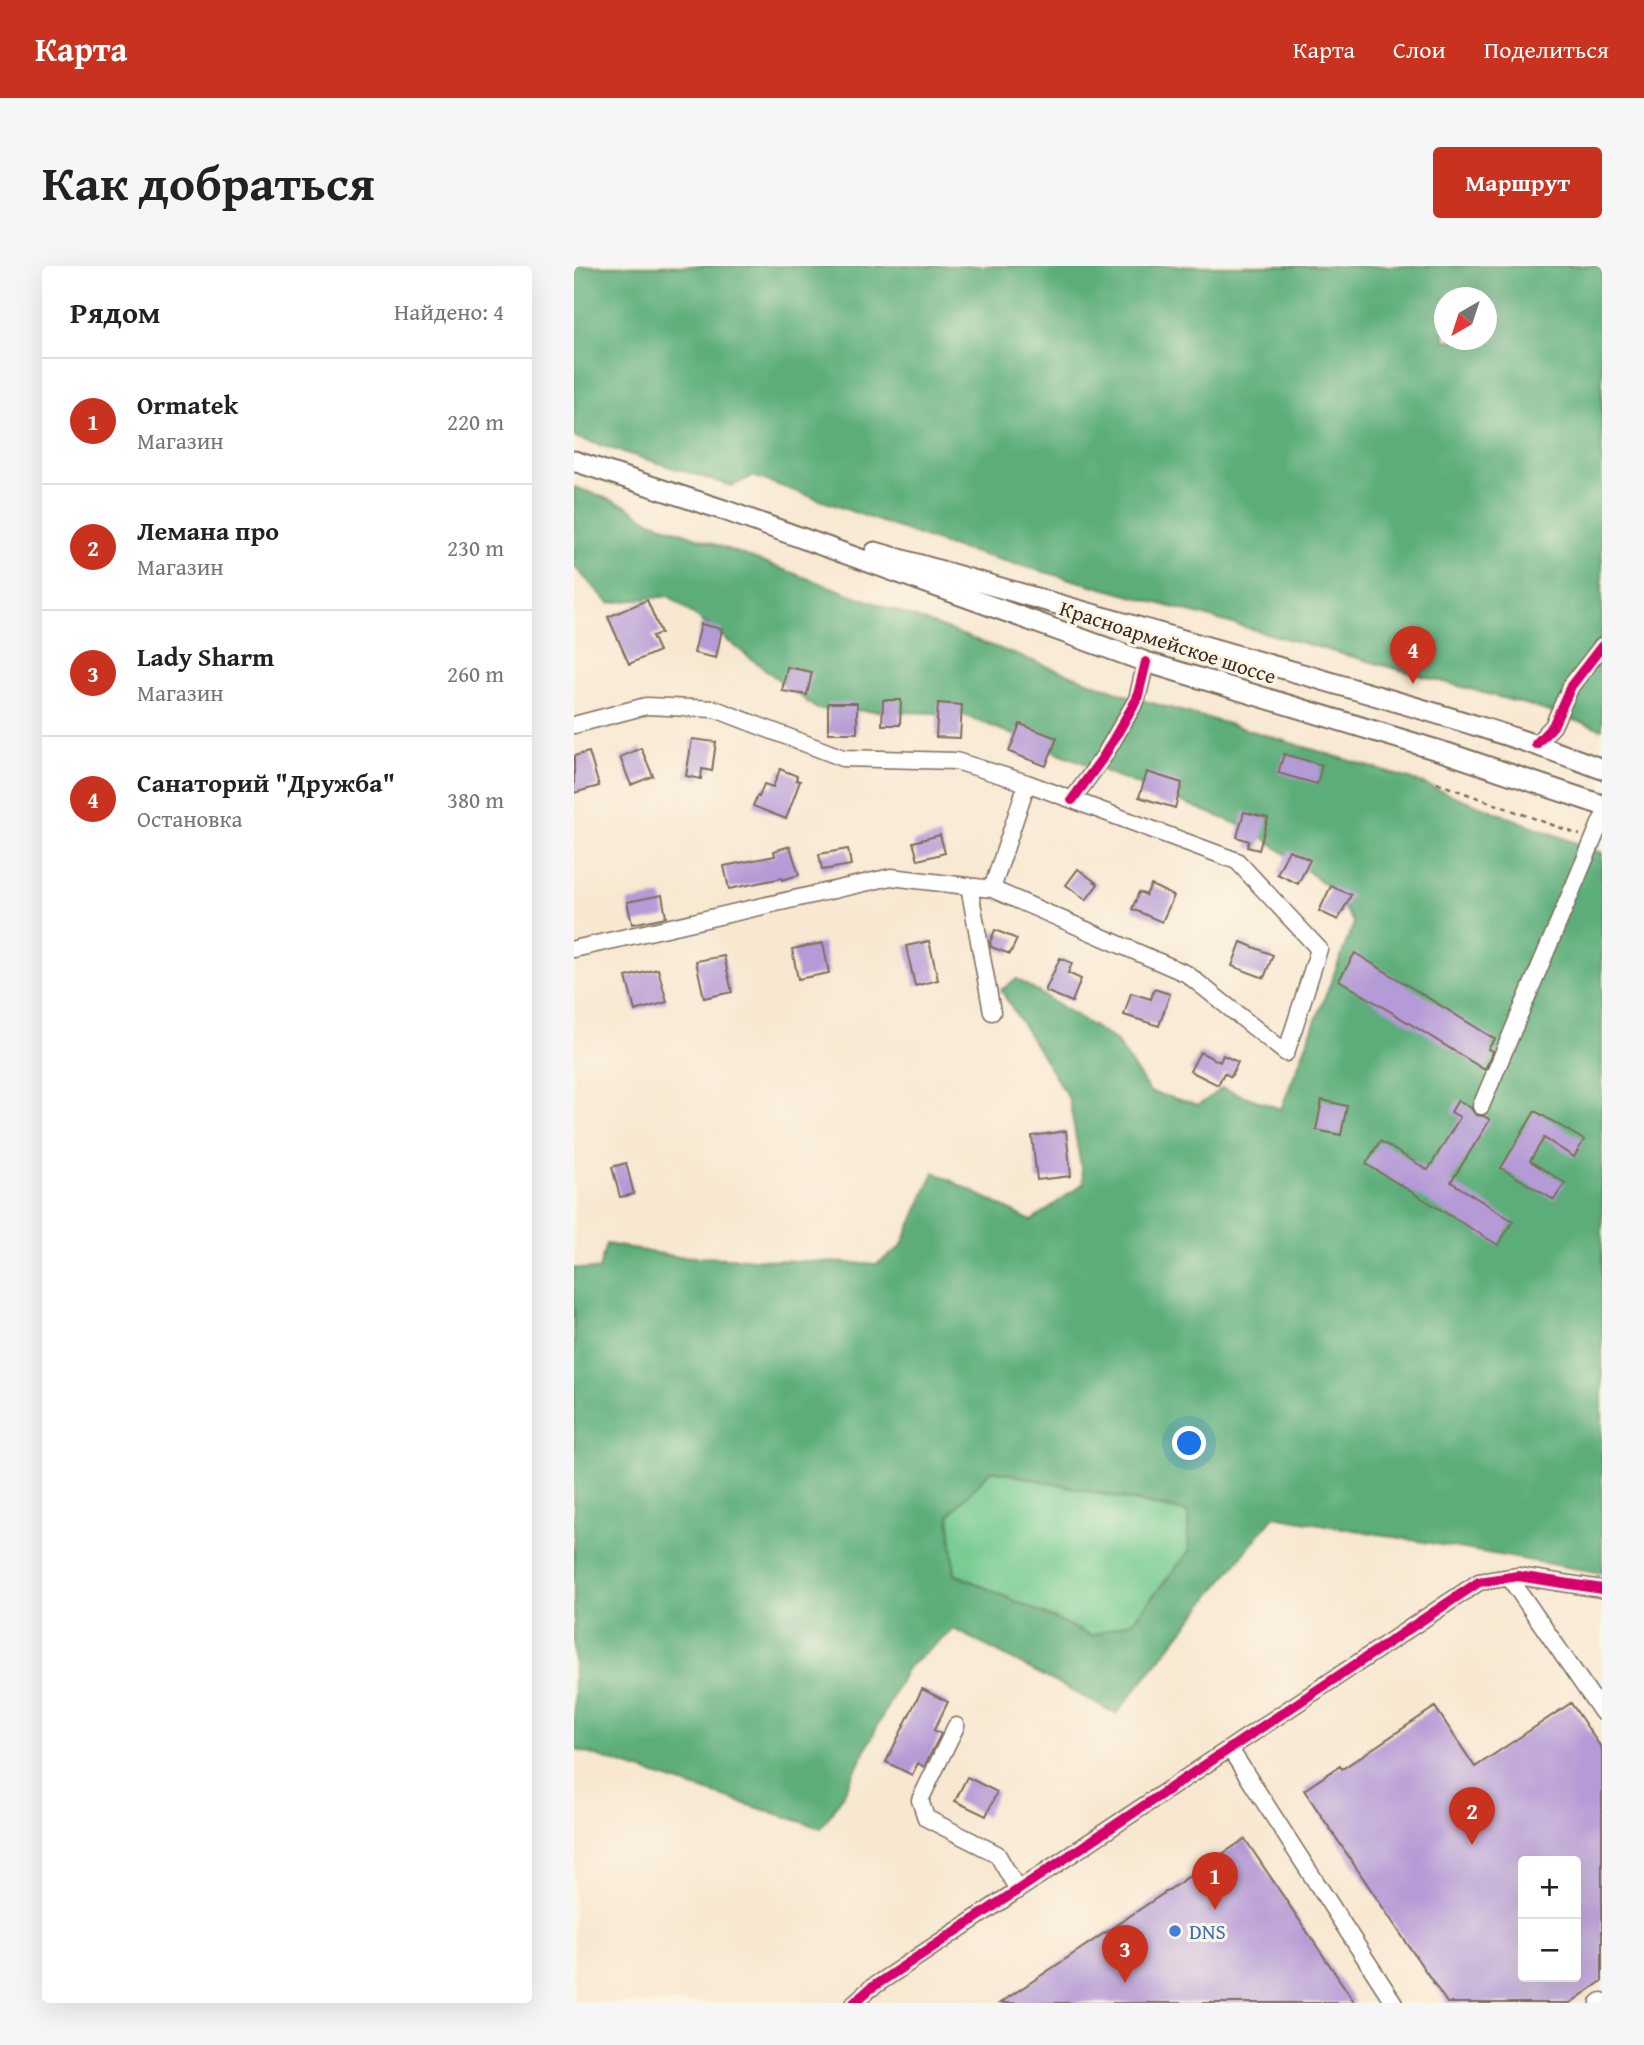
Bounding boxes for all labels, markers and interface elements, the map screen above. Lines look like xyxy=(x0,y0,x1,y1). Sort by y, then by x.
text: Карта xyxy=(35,25,127,73)
text: Карта xyxy=(1293,32,1355,67)
text: Слои xyxy=(1393,32,1446,67)
text: Поделиться xyxy=(1484,32,1609,67)
text: Как добраться xyxy=(42,146,375,218)
button: Маршрут xyxy=(1433,147,1602,218)
north arrow xyxy=(1434,287,1497,350)
text: Рядом xyxy=(70,290,161,334)
text: Найдено: 4 xyxy=(394,295,504,328)
text: Ormatek xyxy=(137,385,238,424)
text: 1 xyxy=(87,405,99,438)
text: 220 m xyxy=(447,405,504,438)
text: Магазин xyxy=(137,424,224,457)
text: Лемана про xyxy=(137,511,279,550)
text: 2 xyxy=(87,531,99,564)
text: 230 m xyxy=(447,531,504,564)
text: Магазин xyxy=(137,550,224,583)
street label: Красноармейское шоссе xyxy=(1056,592,1280,692)
pin: 4 xyxy=(1390,626,1436,684)
text: Lady Sharm xyxy=(137,637,274,676)
text: 3 xyxy=(87,657,99,690)
text: 260 m xyxy=(447,657,504,690)
text: Магазин xyxy=(137,676,224,709)
text: Санаторий "Дружба" xyxy=(137,763,395,802)
text: 4 xyxy=(87,783,99,816)
text: 380 m xyxy=(447,783,504,816)
text: Остановка xyxy=(137,802,243,835)
your location xyxy=(1172,1426,1206,1460)
pin: 2 xyxy=(1449,1787,1495,1845)
pin: 1 xyxy=(1192,1852,1238,1910)
map controls xyxy=(1518,1856,1581,1982)
button: + xyxy=(1518,1856,1581,1919)
place label: DNS xyxy=(1189,1916,1226,1947)
button: − xyxy=(1518,1919,1581,1982)
marker: DNS xyxy=(1167,1923,1183,1939)
pin: 3 xyxy=(1102,1925,1148,1983)

